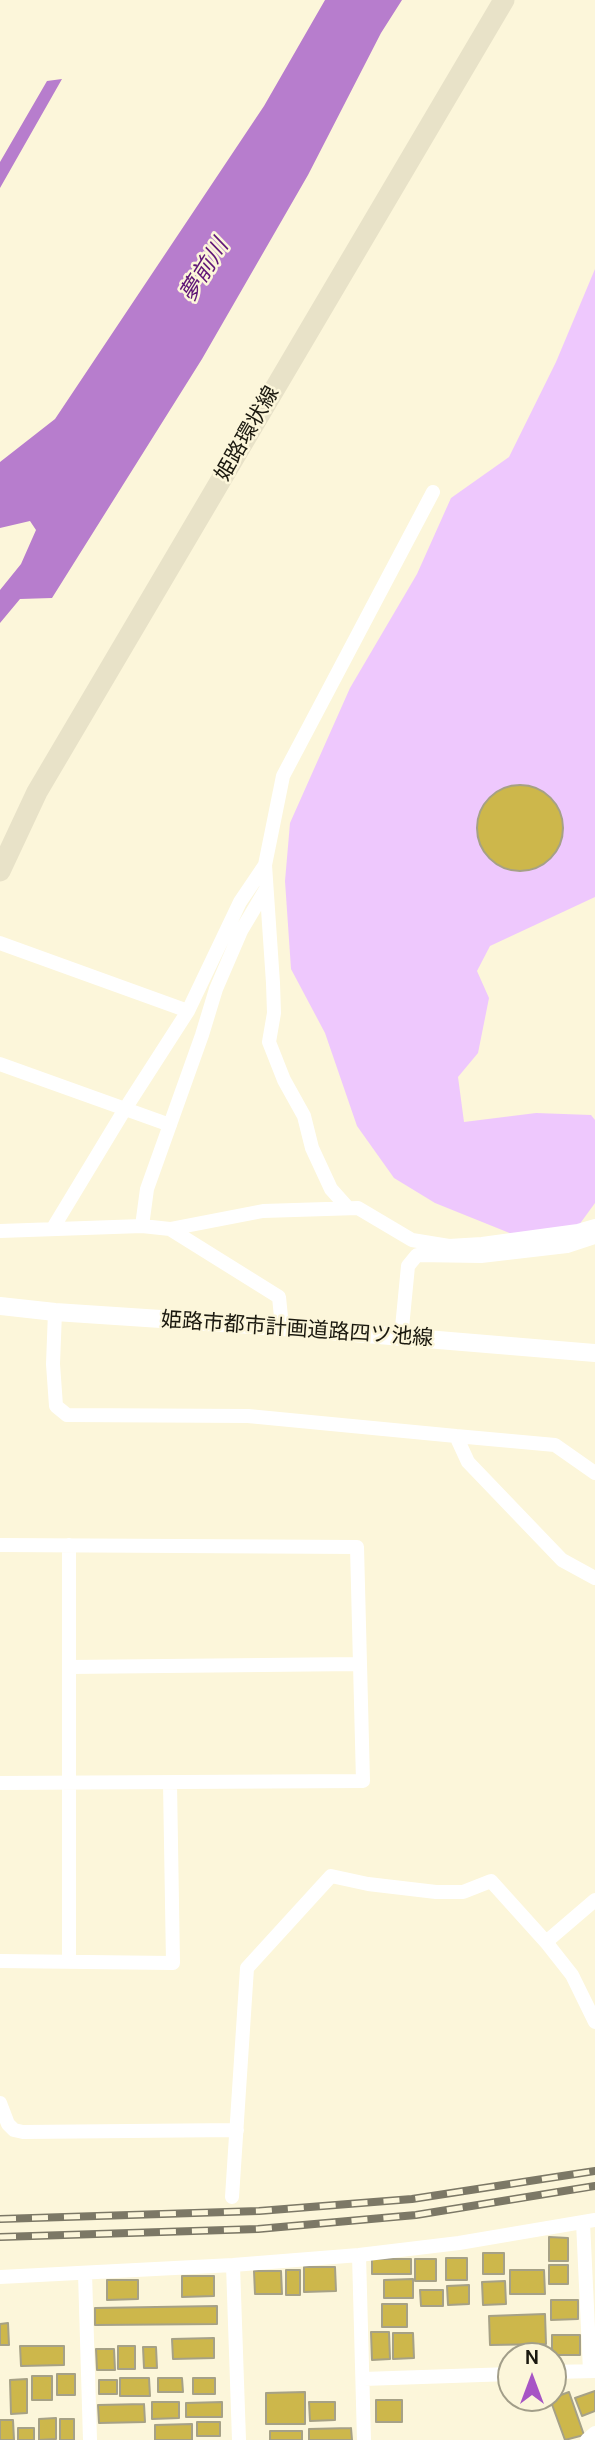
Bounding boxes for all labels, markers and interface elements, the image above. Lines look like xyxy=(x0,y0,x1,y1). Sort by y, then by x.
water label: 夢前川 xyxy=(175,234,235,308)
street label: 姫路環状線 xyxy=(211,382,285,486)
street label: 姫路市都市計画道路四ツ池線 xyxy=(160,1308,434,1352)
north arrow xyxy=(497,2342,567,2412)
text: N xyxy=(525,2345,539,2370)

